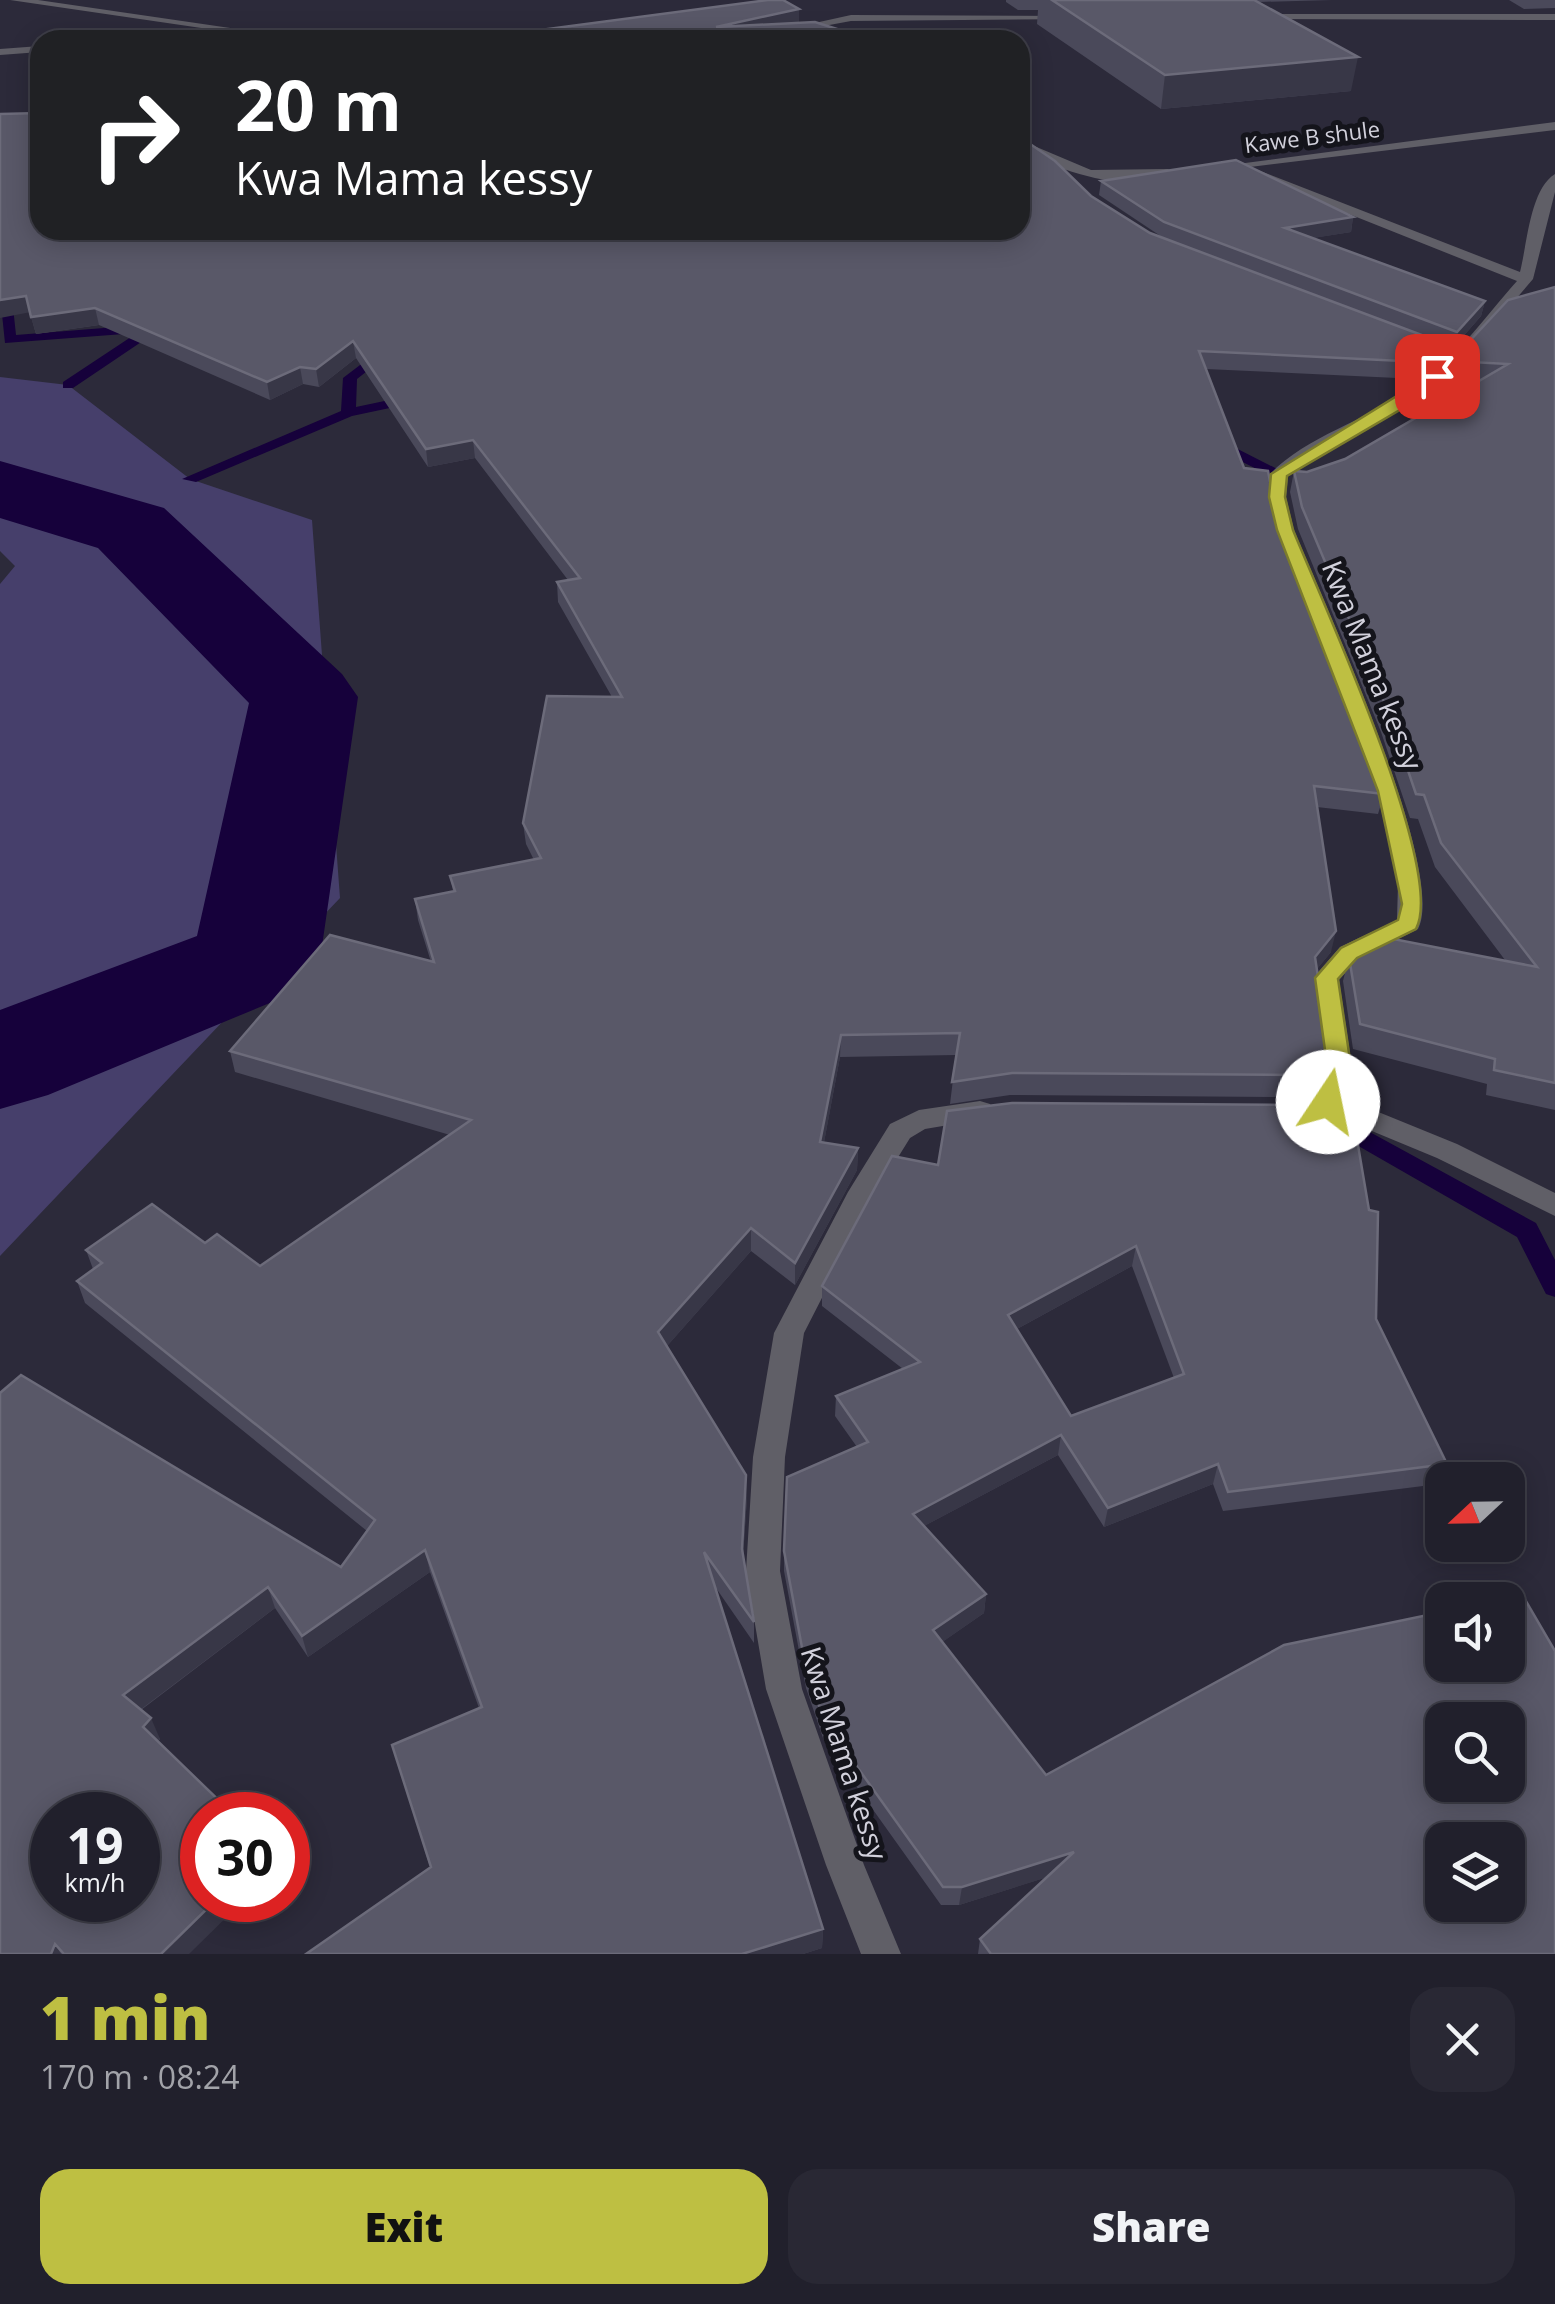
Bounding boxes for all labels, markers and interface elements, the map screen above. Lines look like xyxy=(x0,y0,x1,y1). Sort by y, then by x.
text: 20 m xyxy=(235,56,402,152)
icon: right xyxy=(70,70,200,200)
street label: Kawe B shule xyxy=(1243,113,1381,159)
text: Kwa Mama kessy xyxy=(235,147,592,208)
pin xyxy=(1395,334,1480,419)
icon: arrive xyxy=(1410,349,1465,404)
street label: Kwa Mama kessy xyxy=(1314,555,1433,776)
position arrow xyxy=(1276,1050,1380,1154)
north arrow xyxy=(1425,1462,1525,1562)
map controls xyxy=(1425,1462,1525,1922)
button: sound xyxy=(1425,1582,1525,1682)
street label: Kwa Mama kessy xyxy=(793,1641,898,1866)
button: search xyxy=(1425,1702,1525,1802)
speed limit sign: 30 xyxy=(180,1792,310,1922)
text: 19 xyxy=(66,1811,124,1879)
button: layers xyxy=(1425,1822,1525,1922)
text: km/h xyxy=(65,1865,125,1899)
text: 1 min xyxy=(40,1976,210,2058)
button: close xyxy=(1410,1987,1515,2092)
text: 170 m · 08:24 xyxy=(40,2055,239,2098)
button: Exit xyxy=(40,2169,768,2284)
button: Share xyxy=(788,2169,1515,2284)

